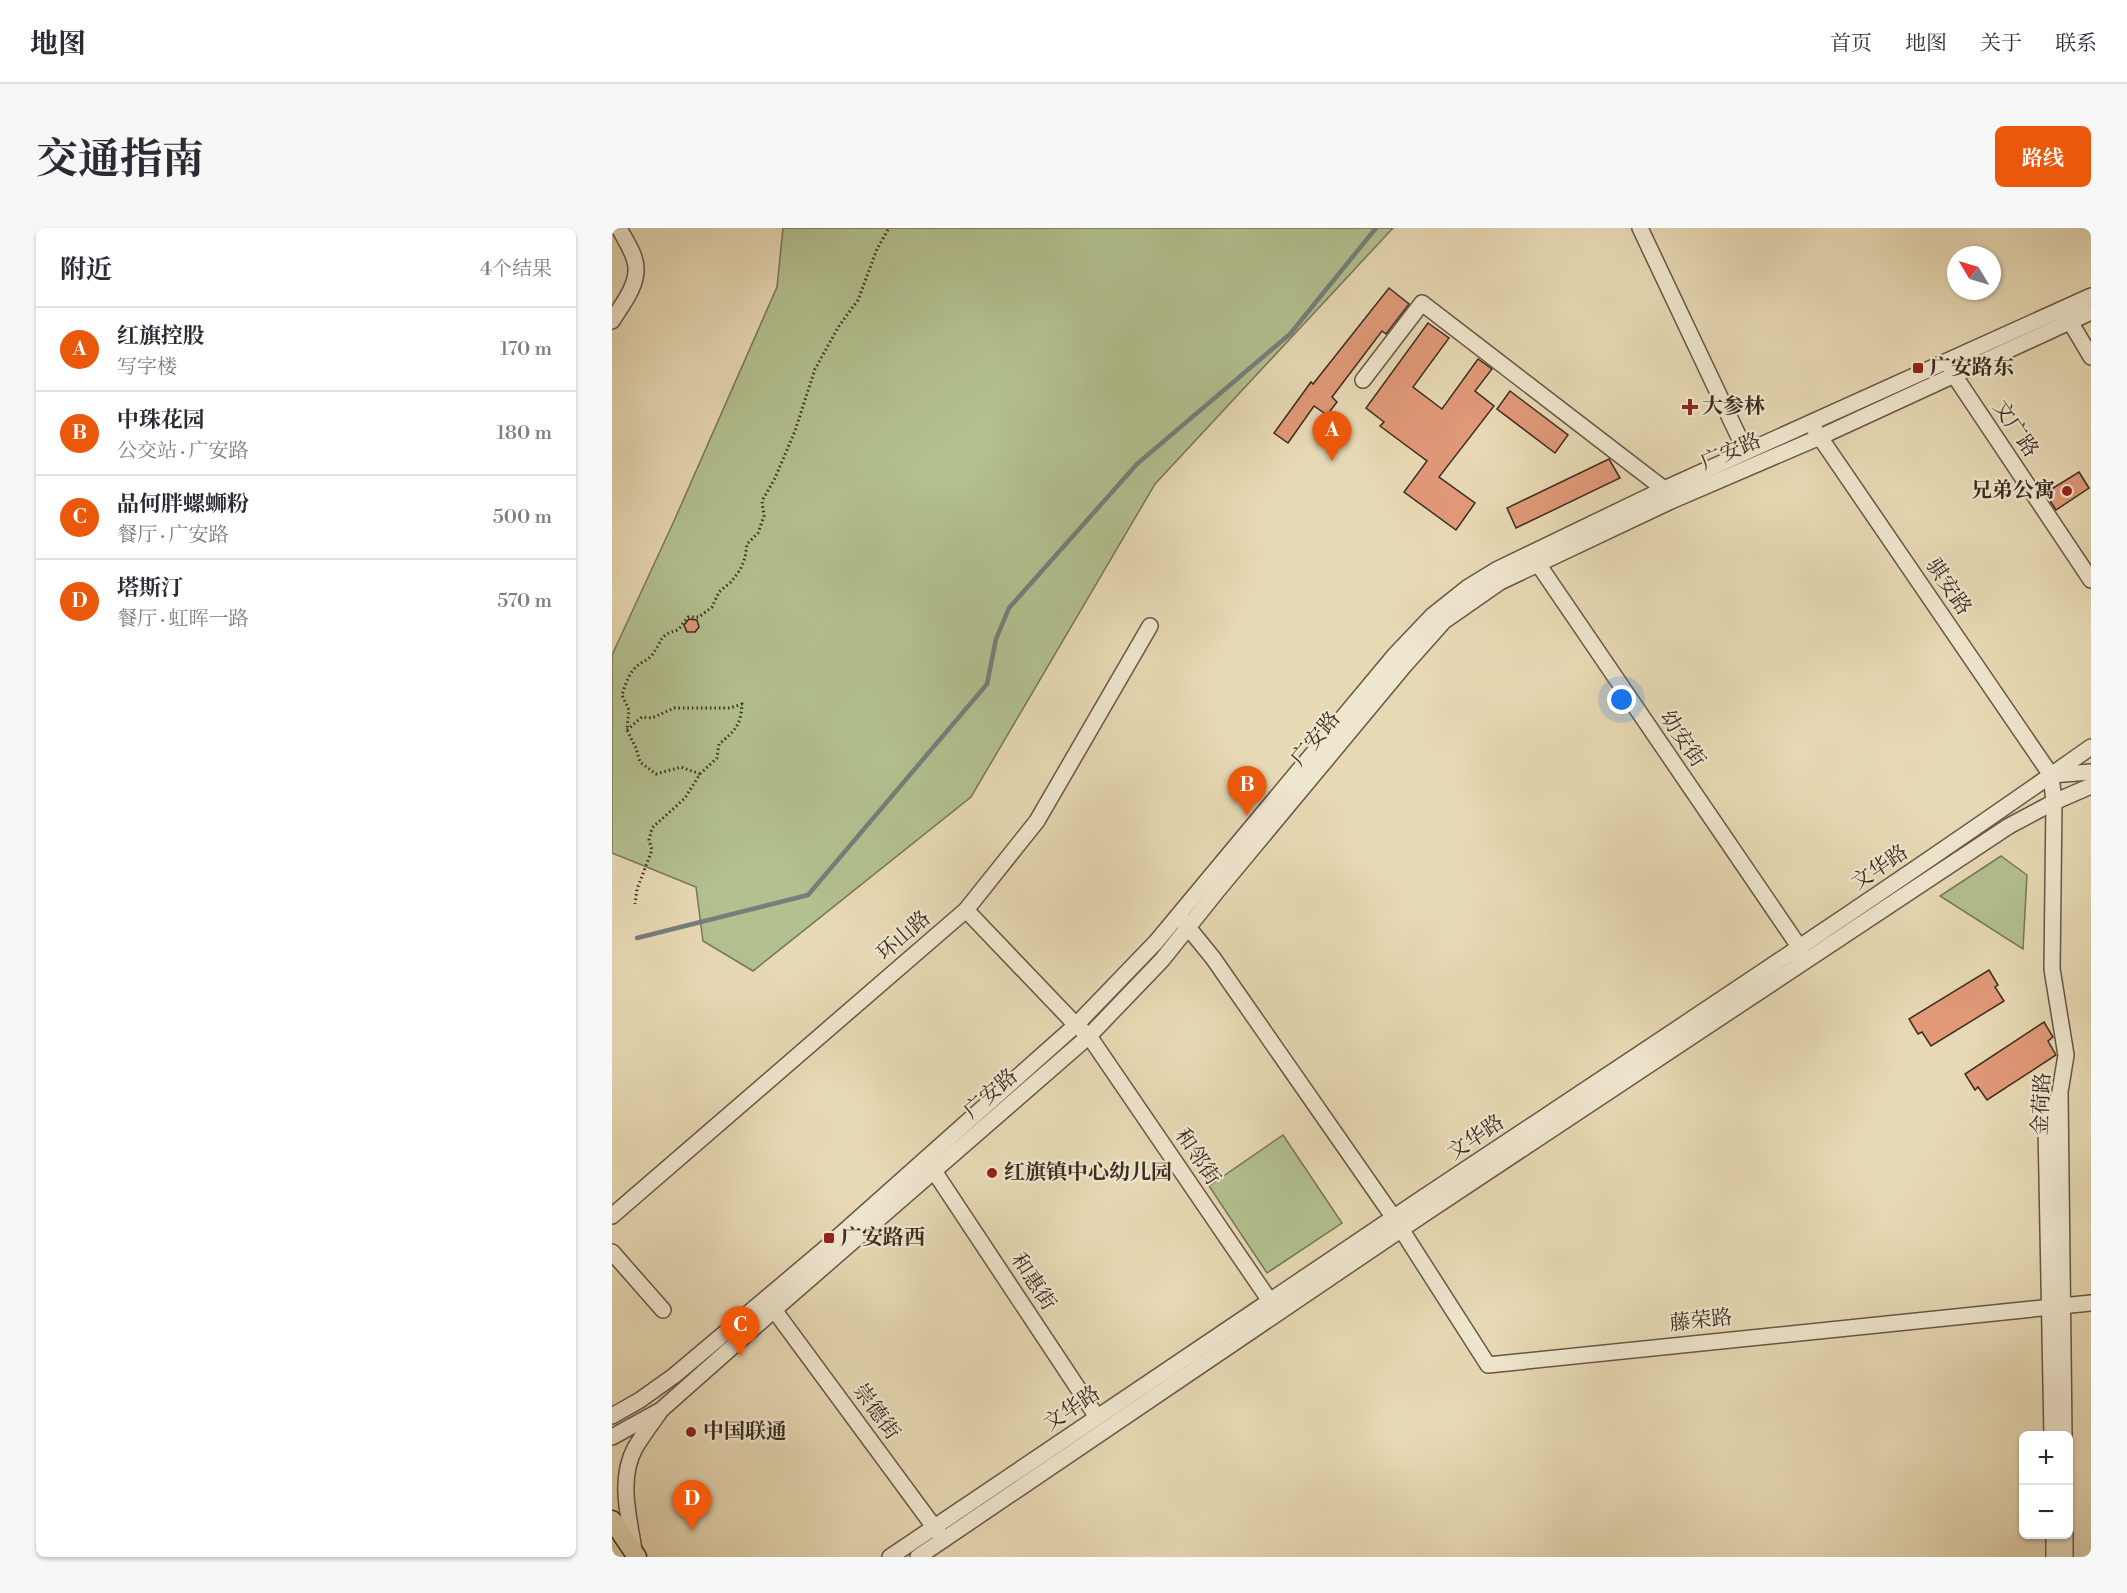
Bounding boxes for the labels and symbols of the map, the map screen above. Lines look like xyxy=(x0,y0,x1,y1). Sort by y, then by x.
north arrow xyxy=(1947,246,2001,300)
place label: 广安路东 xyxy=(1930,355,2014,381)
marker: 广安路东 xyxy=(1911,361,1925,375)
place label: 大参林 xyxy=(1702,394,1765,420)
street label: 文广路 xyxy=(1987,396,2043,462)
marker: 大参林 xyxy=(1683,400,1697,414)
pin: A xyxy=(1312,412,1352,461)
street label: 广安路 xyxy=(1697,428,1765,476)
place label: 兄弟公寓 xyxy=(1971,478,2055,504)
marker: 兄弟公寓 xyxy=(2060,484,2074,498)
street label: 骐安路 xyxy=(1920,554,1976,620)
your location xyxy=(1607,685,1636,714)
street label: 幼安街 xyxy=(1654,706,1710,772)
street label: 广安路 xyxy=(1286,707,1346,771)
pin: B xyxy=(1228,766,1266,816)
street label: 文华路 xyxy=(1847,840,1913,896)
street label: 环山路 xyxy=(872,906,936,966)
street label: 广安路 xyxy=(959,1064,1023,1124)
street label: 金荷路 xyxy=(2027,1072,2057,1136)
street label: 文华路 xyxy=(1443,1110,1509,1166)
street label: 和邻街 xyxy=(1169,1124,1225,1190)
place label: 红旗镇中心幼儿园 xyxy=(1004,1160,1172,1186)
marker: 红旗镇中心幼儿园 xyxy=(985,1166,999,1180)
place label: 广安路西 xyxy=(841,1225,925,1251)
marker: 广安路西 xyxy=(822,1231,836,1245)
street label: 和惠街 xyxy=(1005,1249,1061,1315)
street label: 藤荣路 xyxy=(1668,1305,1734,1337)
pin: C xyxy=(720,1306,760,1356)
street label: 崇德街 xyxy=(847,1379,905,1445)
street label: 文华路 xyxy=(1039,1381,1105,1437)
place label: 中国联通 xyxy=(703,1419,787,1445)
marker: 中国联通 xyxy=(684,1425,698,1439)
pin: D xyxy=(672,1480,712,1530)

